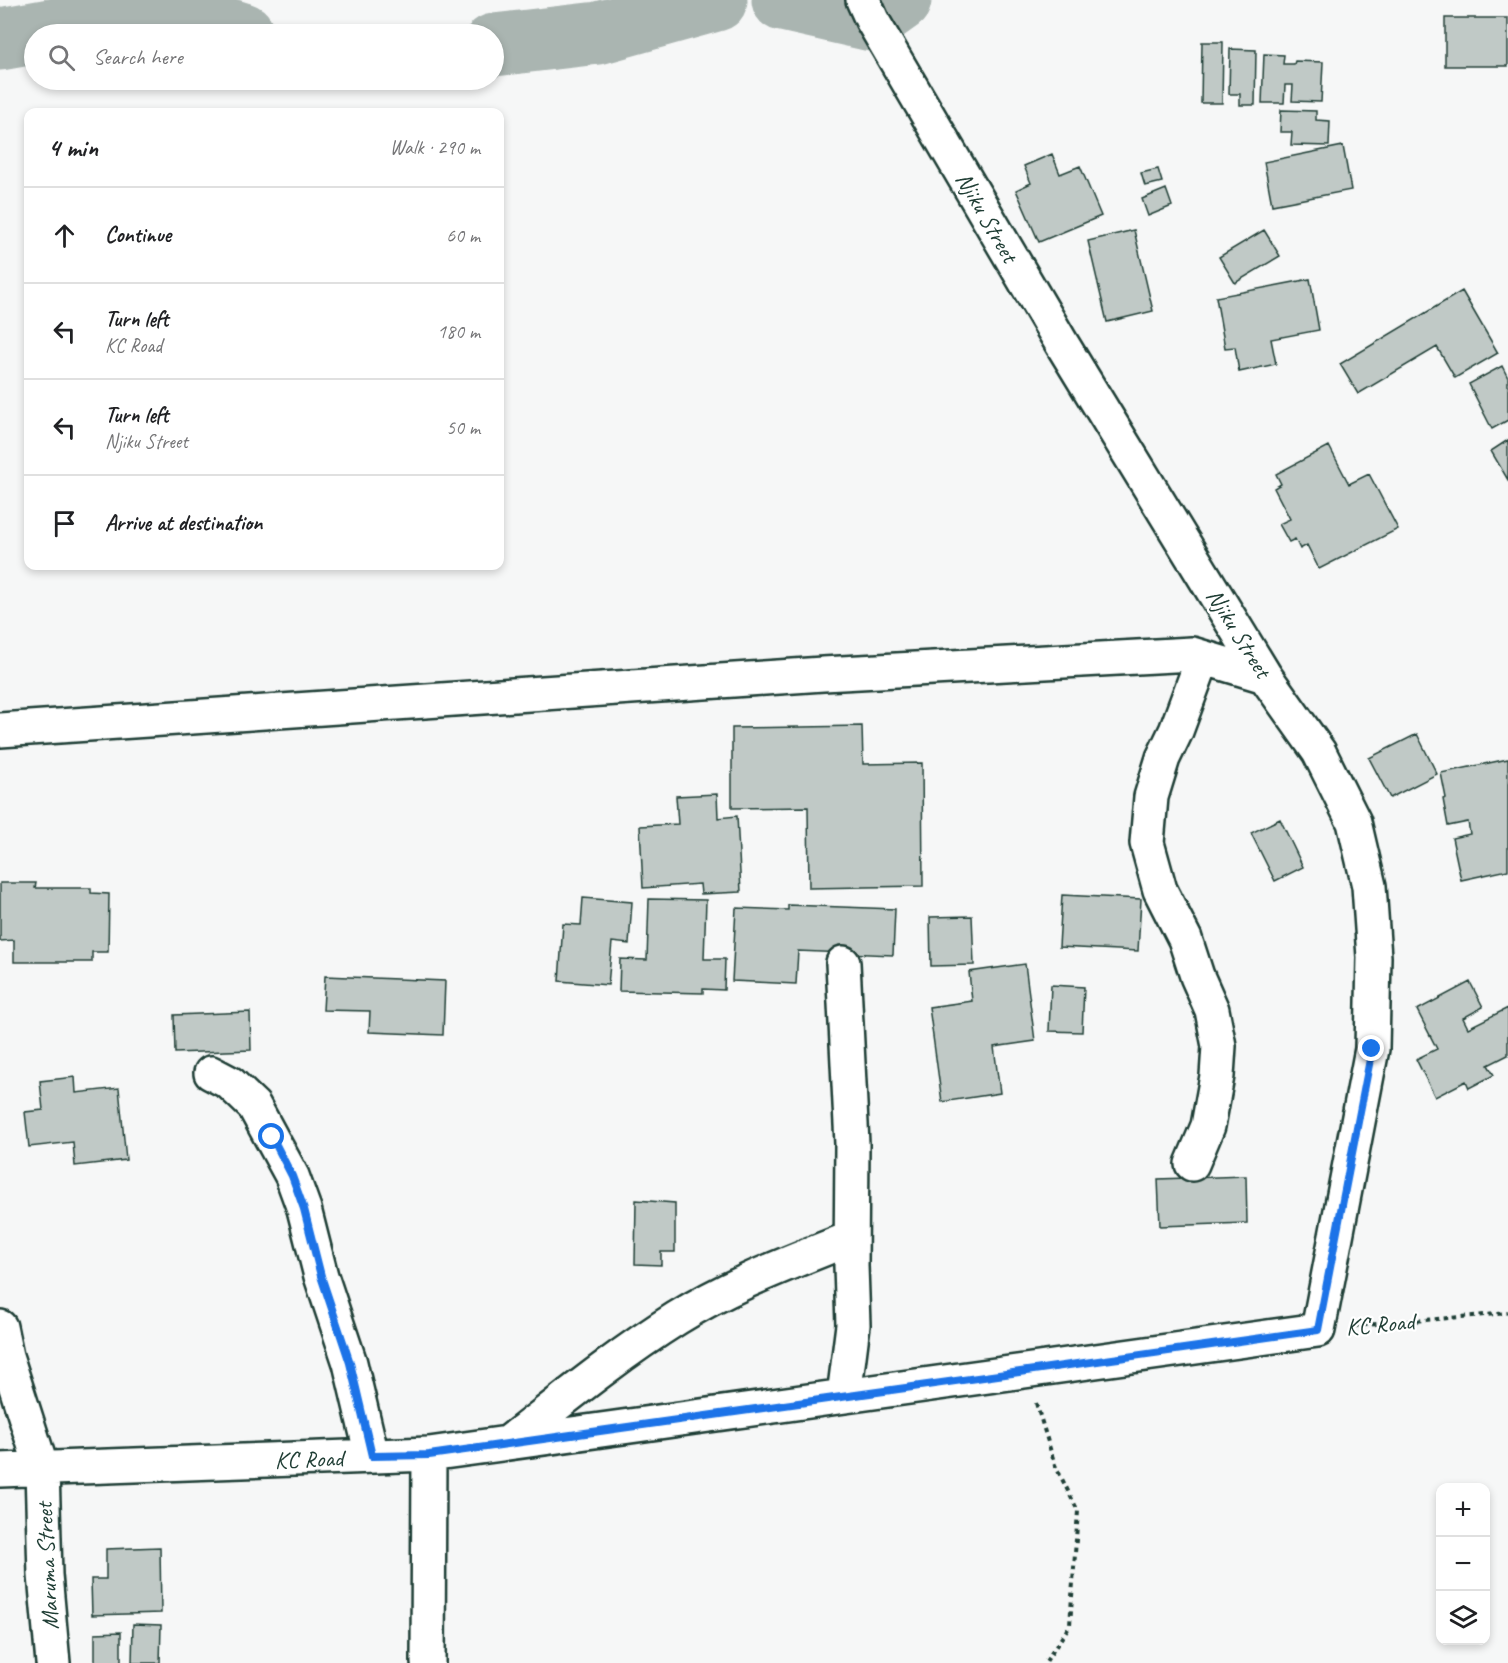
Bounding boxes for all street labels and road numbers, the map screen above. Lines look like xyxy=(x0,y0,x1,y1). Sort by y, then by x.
street label: Njiku Street xyxy=(949,166,1026,269)
street label: Njiku Street xyxy=(1200,583,1279,685)
street label: KC Road xyxy=(1345,1306,1419,1342)
street label: KC Road xyxy=(274,1443,347,1475)
street label: Maruma Street xyxy=(29,1500,65,1630)

